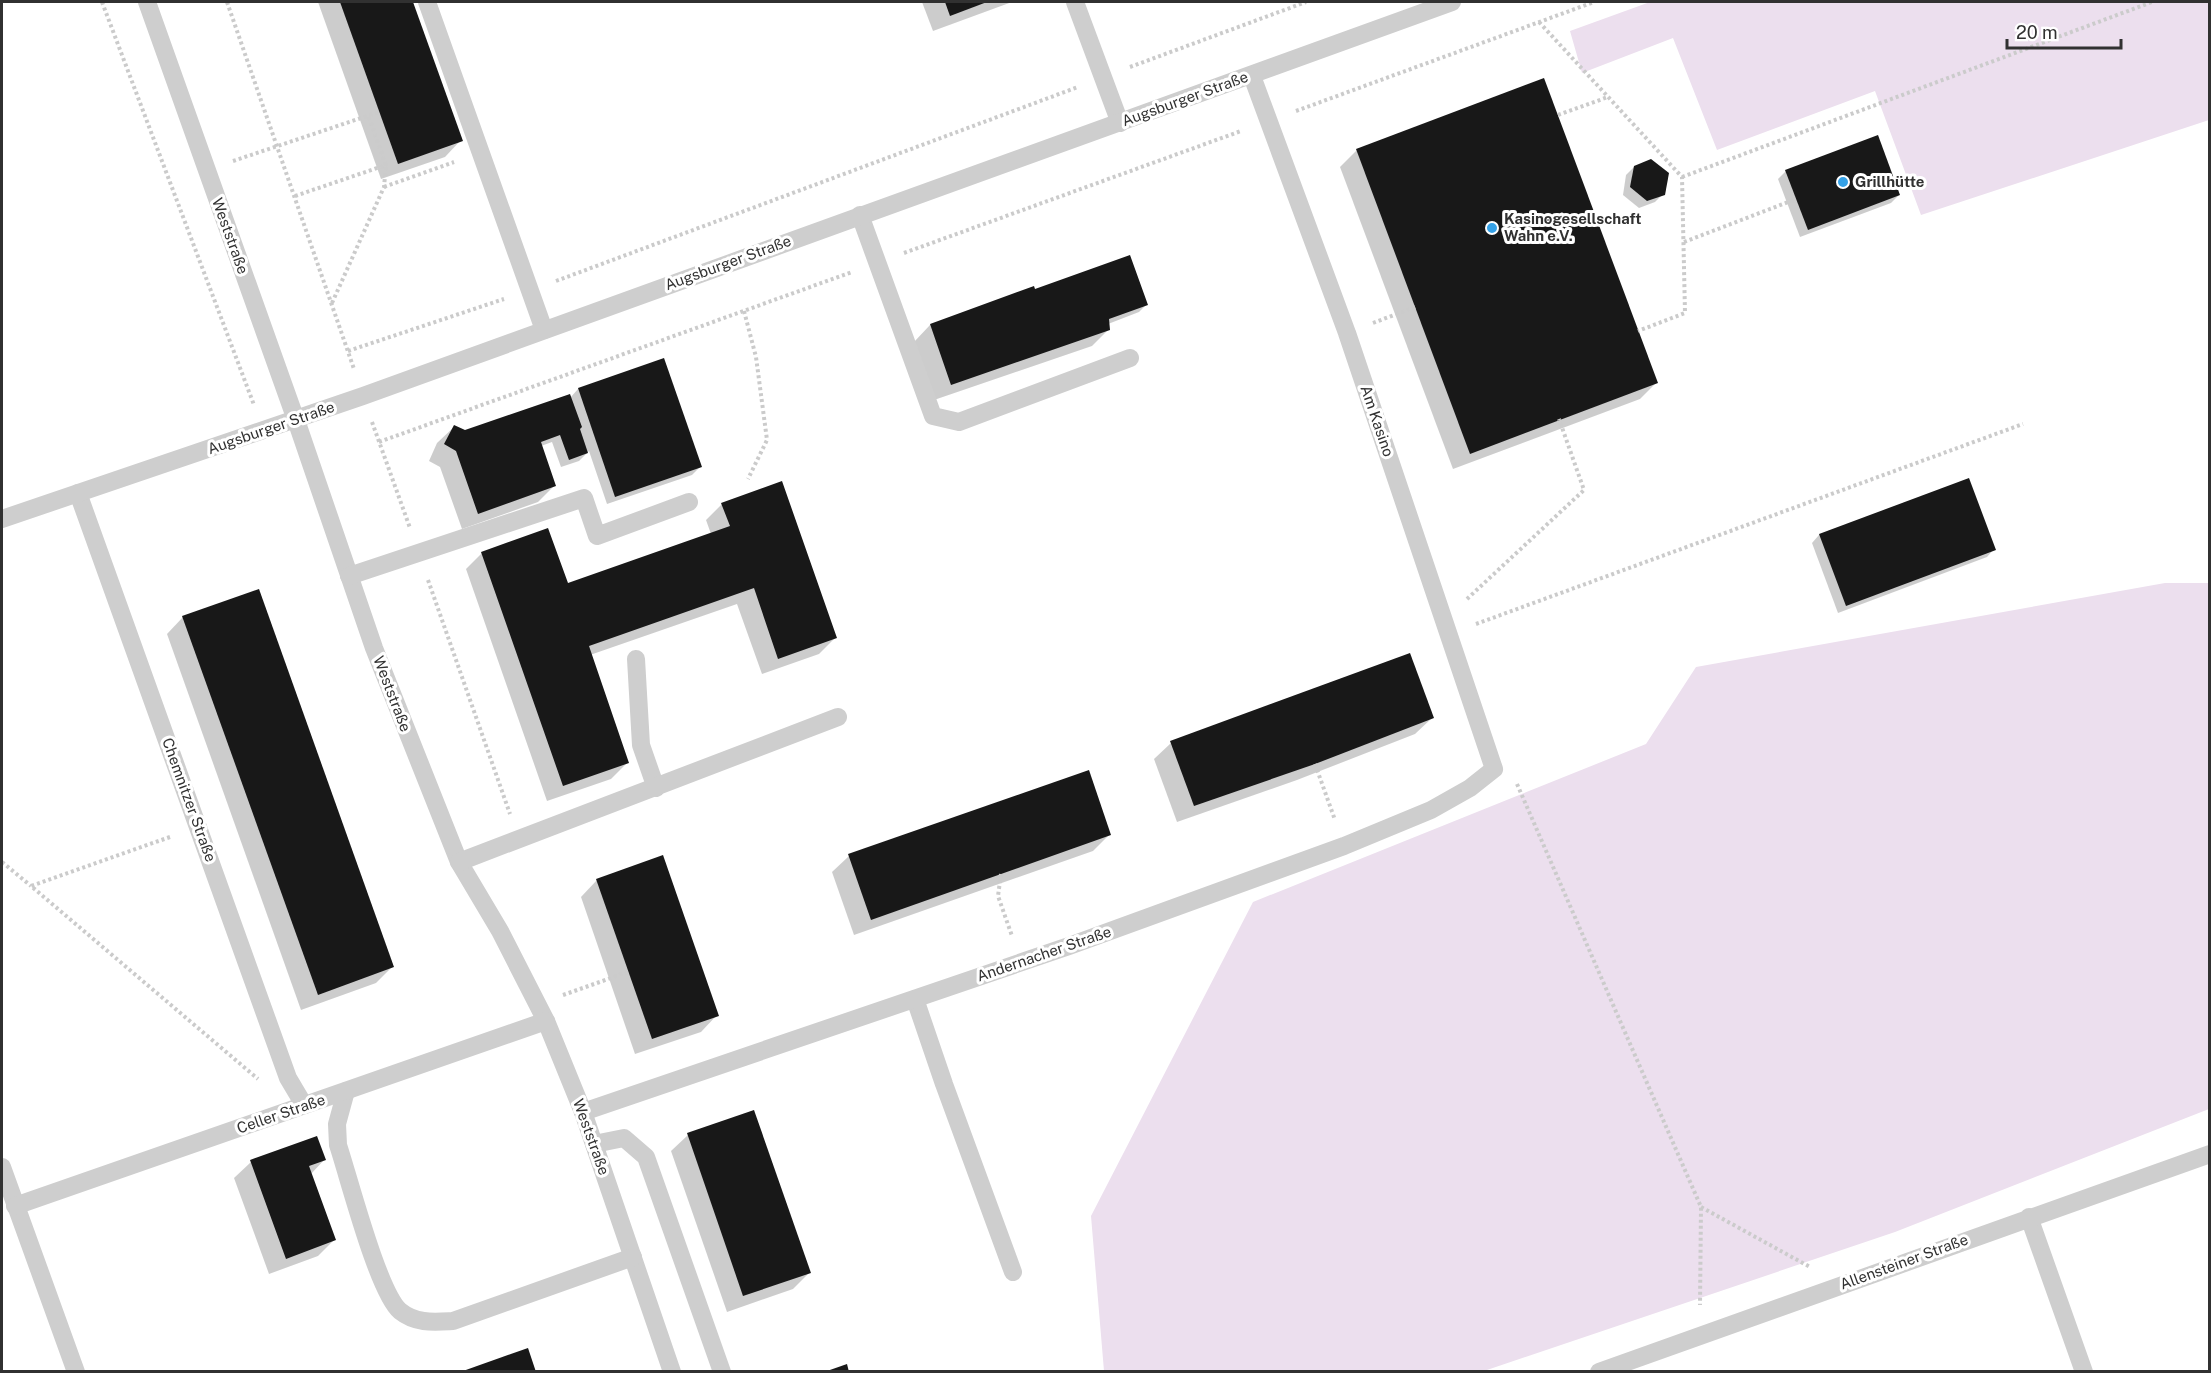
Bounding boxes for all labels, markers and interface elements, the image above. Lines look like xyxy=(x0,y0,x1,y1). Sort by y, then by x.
scale bar xyxy=(2007,12,2121,50)
text: 20 m xyxy=(2016,22,2058,43)
street label: Augsburger Straße xyxy=(1119,68,1250,129)
place label: Grillhütte xyxy=(1855,173,1924,190)
marker: Grillhütte xyxy=(1836,175,1850,189)
street label: Weststraße xyxy=(209,195,252,276)
place label: Kasinogesellschaft Wahn e.V. xyxy=(1504,210,1642,244)
marker: Kasinogesellschaft Wahn e.V. xyxy=(1485,221,1499,235)
street label: Augsburger Straße xyxy=(662,232,793,293)
street label: Am Kasino xyxy=(1357,383,1398,459)
street label: Augsburger Straße xyxy=(205,398,337,457)
street label: Weststraße xyxy=(370,654,415,734)
street label: Chemnitzer Straße xyxy=(159,736,220,864)
street label: Andernacher Straße xyxy=(974,923,1113,985)
street label: Celler Straße xyxy=(235,1090,327,1137)
street label: Weststraße xyxy=(570,1096,613,1177)
street label: Allensteiner Straße xyxy=(1837,1230,1970,1293)

